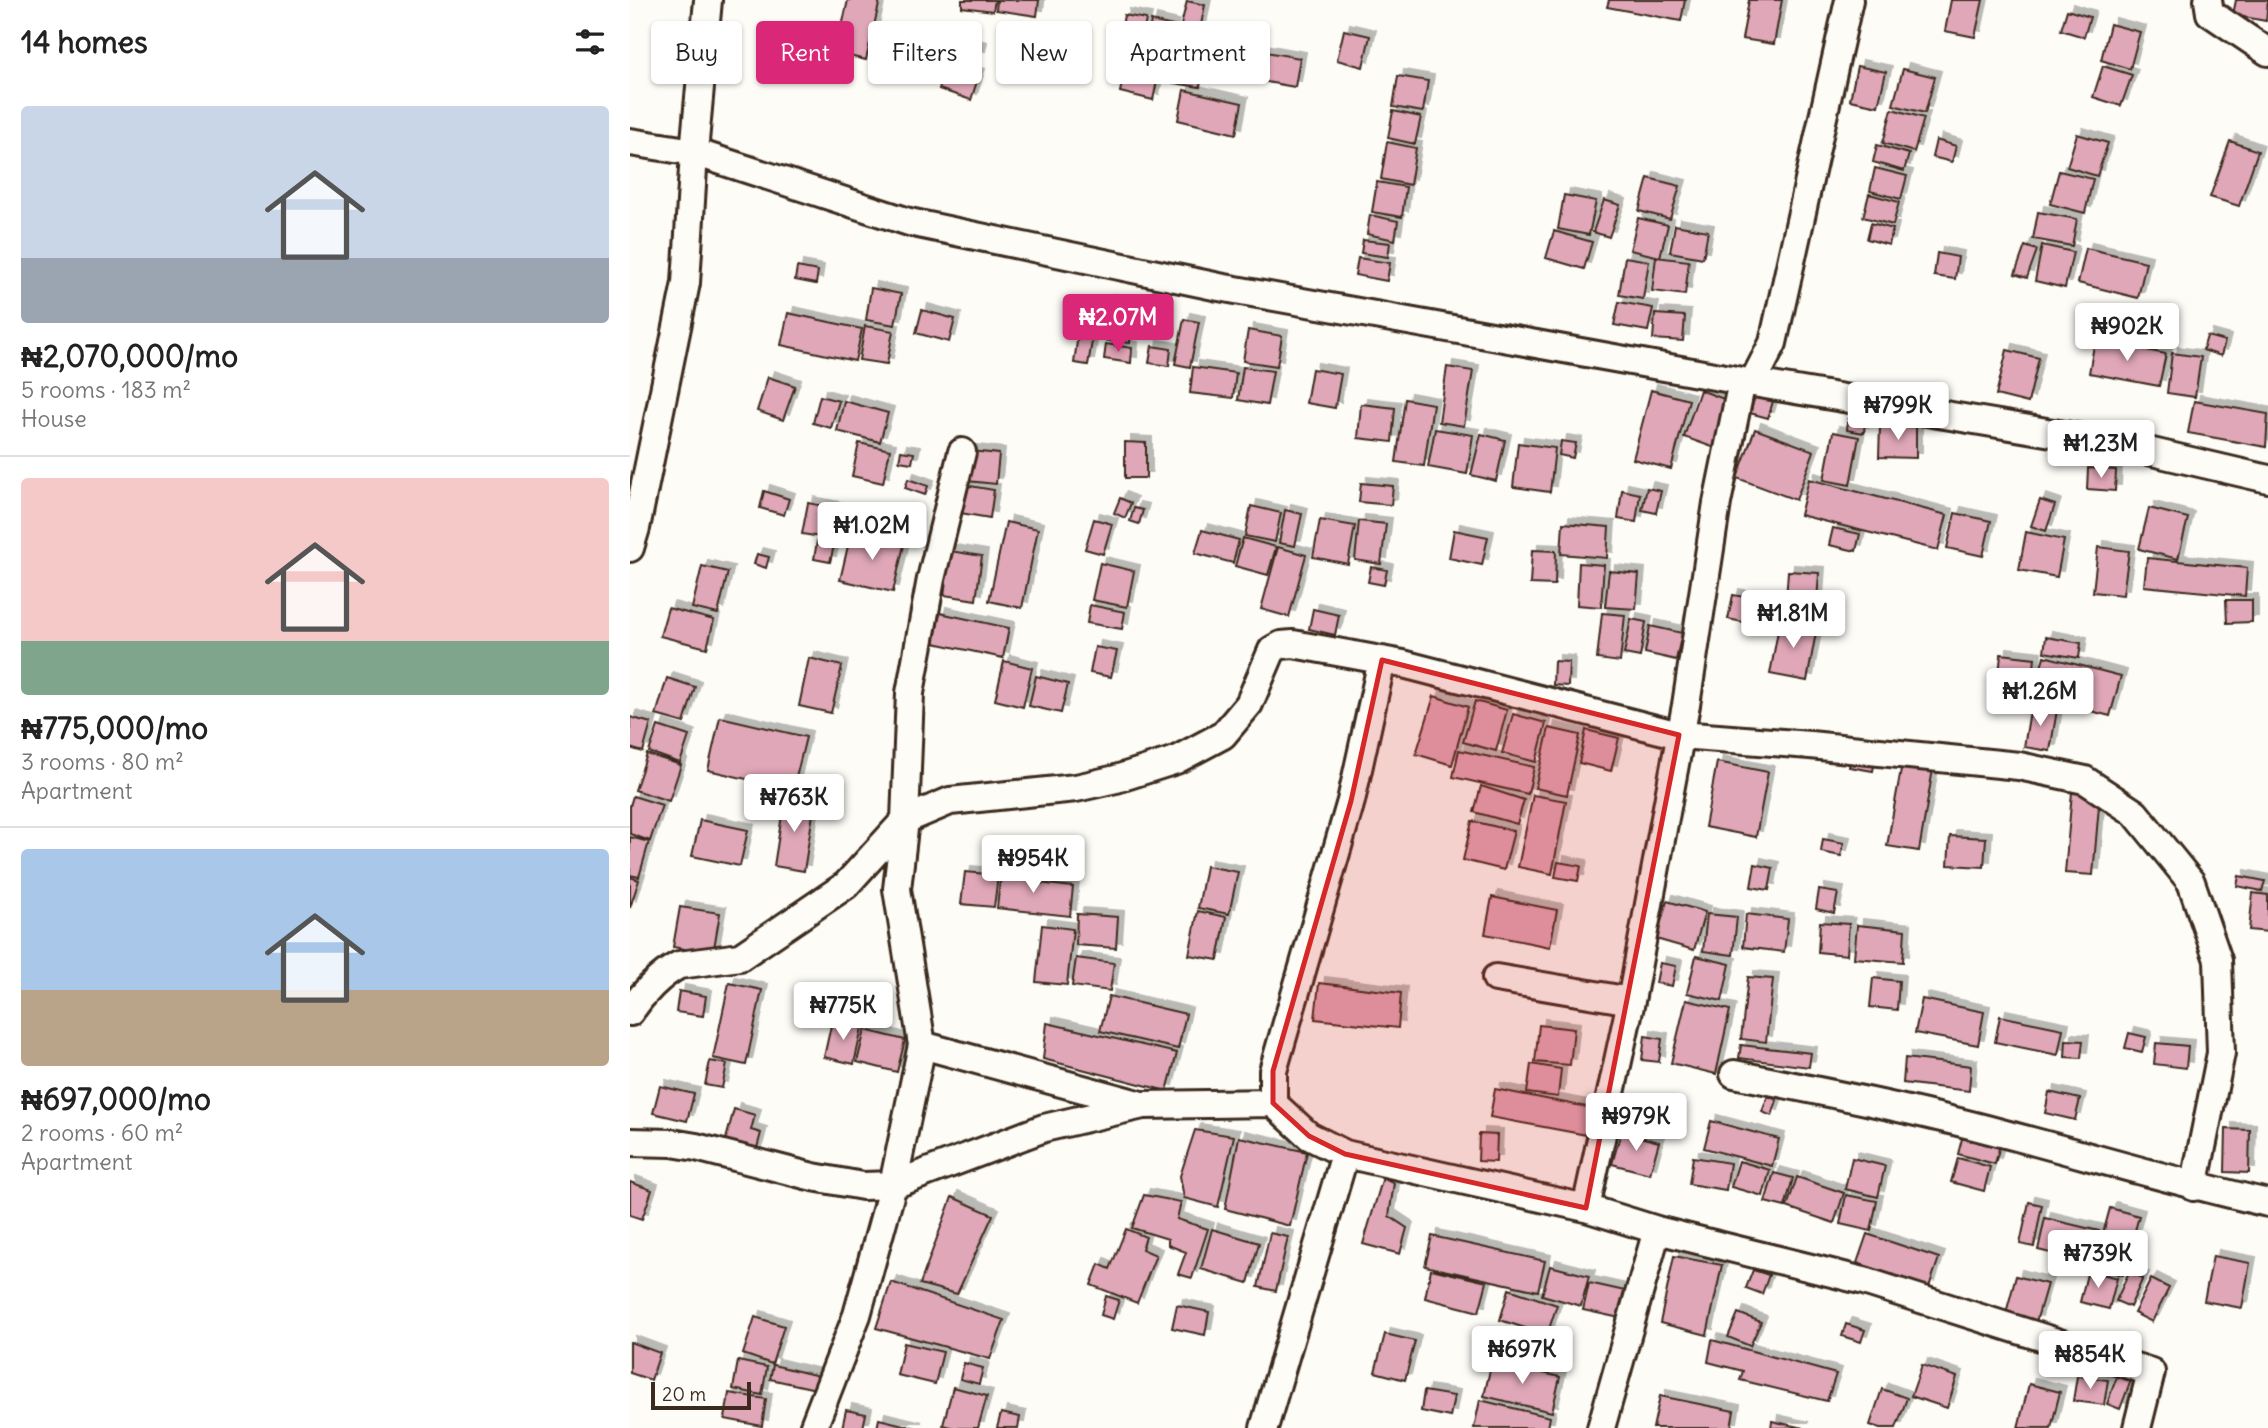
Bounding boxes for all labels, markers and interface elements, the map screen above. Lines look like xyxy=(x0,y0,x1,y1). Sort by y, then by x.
chip: Buy xyxy=(651,21,742,84)
chip: Rent xyxy=(756,21,854,84)
chip: Filters xyxy=(868,21,982,84)
chip: New xyxy=(996,21,1092,84)
chip: Apartment xyxy=(1106,21,1270,84)
text: 14 homes xyxy=(21,23,148,61)
icon: filters xyxy=(571,23,609,61)
icon: home xyxy=(252,152,378,278)
pin: ₦2.07M xyxy=(1061,294,1175,354)
text: ₦2.07M xyxy=(1079,302,1157,331)
pin: ₦902K xyxy=(2078,304,2176,363)
text: ₦902K xyxy=(2091,311,2163,340)
text: ₦2,070,000/mo xyxy=(21,337,238,375)
text: 5 rooms · 183 m² xyxy=(21,375,191,404)
pin: ₦799K xyxy=(1849,382,1947,442)
text: ₦799K xyxy=(1864,390,1932,419)
text: House xyxy=(21,404,87,433)
pin: ₦1.23M xyxy=(2044,420,2158,480)
text: ₦1.23M xyxy=(2064,428,2138,457)
pin: ₦1.02M xyxy=(815,503,929,562)
text: ₦1.02M xyxy=(834,510,910,539)
icon: home xyxy=(252,524,378,650)
pin: ₦1.81M xyxy=(1736,590,1850,650)
text: ₦1.81M xyxy=(1757,598,1829,627)
pin: ₦1.26M xyxy=(1983,668,2097,728)
text: ₦1.26M xyxy=(2002,676,2078,705)
text: ₦775,000/mo xyxy=(21,709,208,747)
text: 3 rooms · 80 m² xyxy=(21,747,184,776)
pin: ₦763K xyxy=(745,774,843,834)
text: Apartment xyxy=(21,776,133,805)
text: ₦763K xyxy=(760,782,828,811)
pin: ₦954K xyxy=(984,836,1082,895)
text: ₦954K xyxy=(998,843,1068,872)
icon: home xyxy=(252,895,378,1021)
pin: ₦775K xyxy=(794,982,892,1042)
text: ₦775K xyxy=(810,990,876,1019)
text: ₦697,000/mo xyxy=(21,1080,211,1118)
pin: ₦979K xyxy=(1587,1094,1685,1153)
text: ₦979K xyxy=(1602,1101,1670,1130)
text: 2 rooms · 60 m² xyxy=(21,1118,183,1147)
text: Apartment xyxy=(21,1147,133,1176)
pin: ₦739K xyxy=(2049,1230,2147,1290)
text: ₦739K xyxy=(2064,1238,2132,1267)
pin: ₦697K xyxy=(1473,1326,1571,1386)
pin: ₦854K xyxy=(2041,1332,2139,1391)
text: ₦697K xyxy=(1488,1334,1556,1363)
text: ₦854K xyxy=(2055,1339,2125,1368)
scale bar xyxy=(651,1379,751,1411)
text: 20 m xyxy=(662,1382,706,1406)

